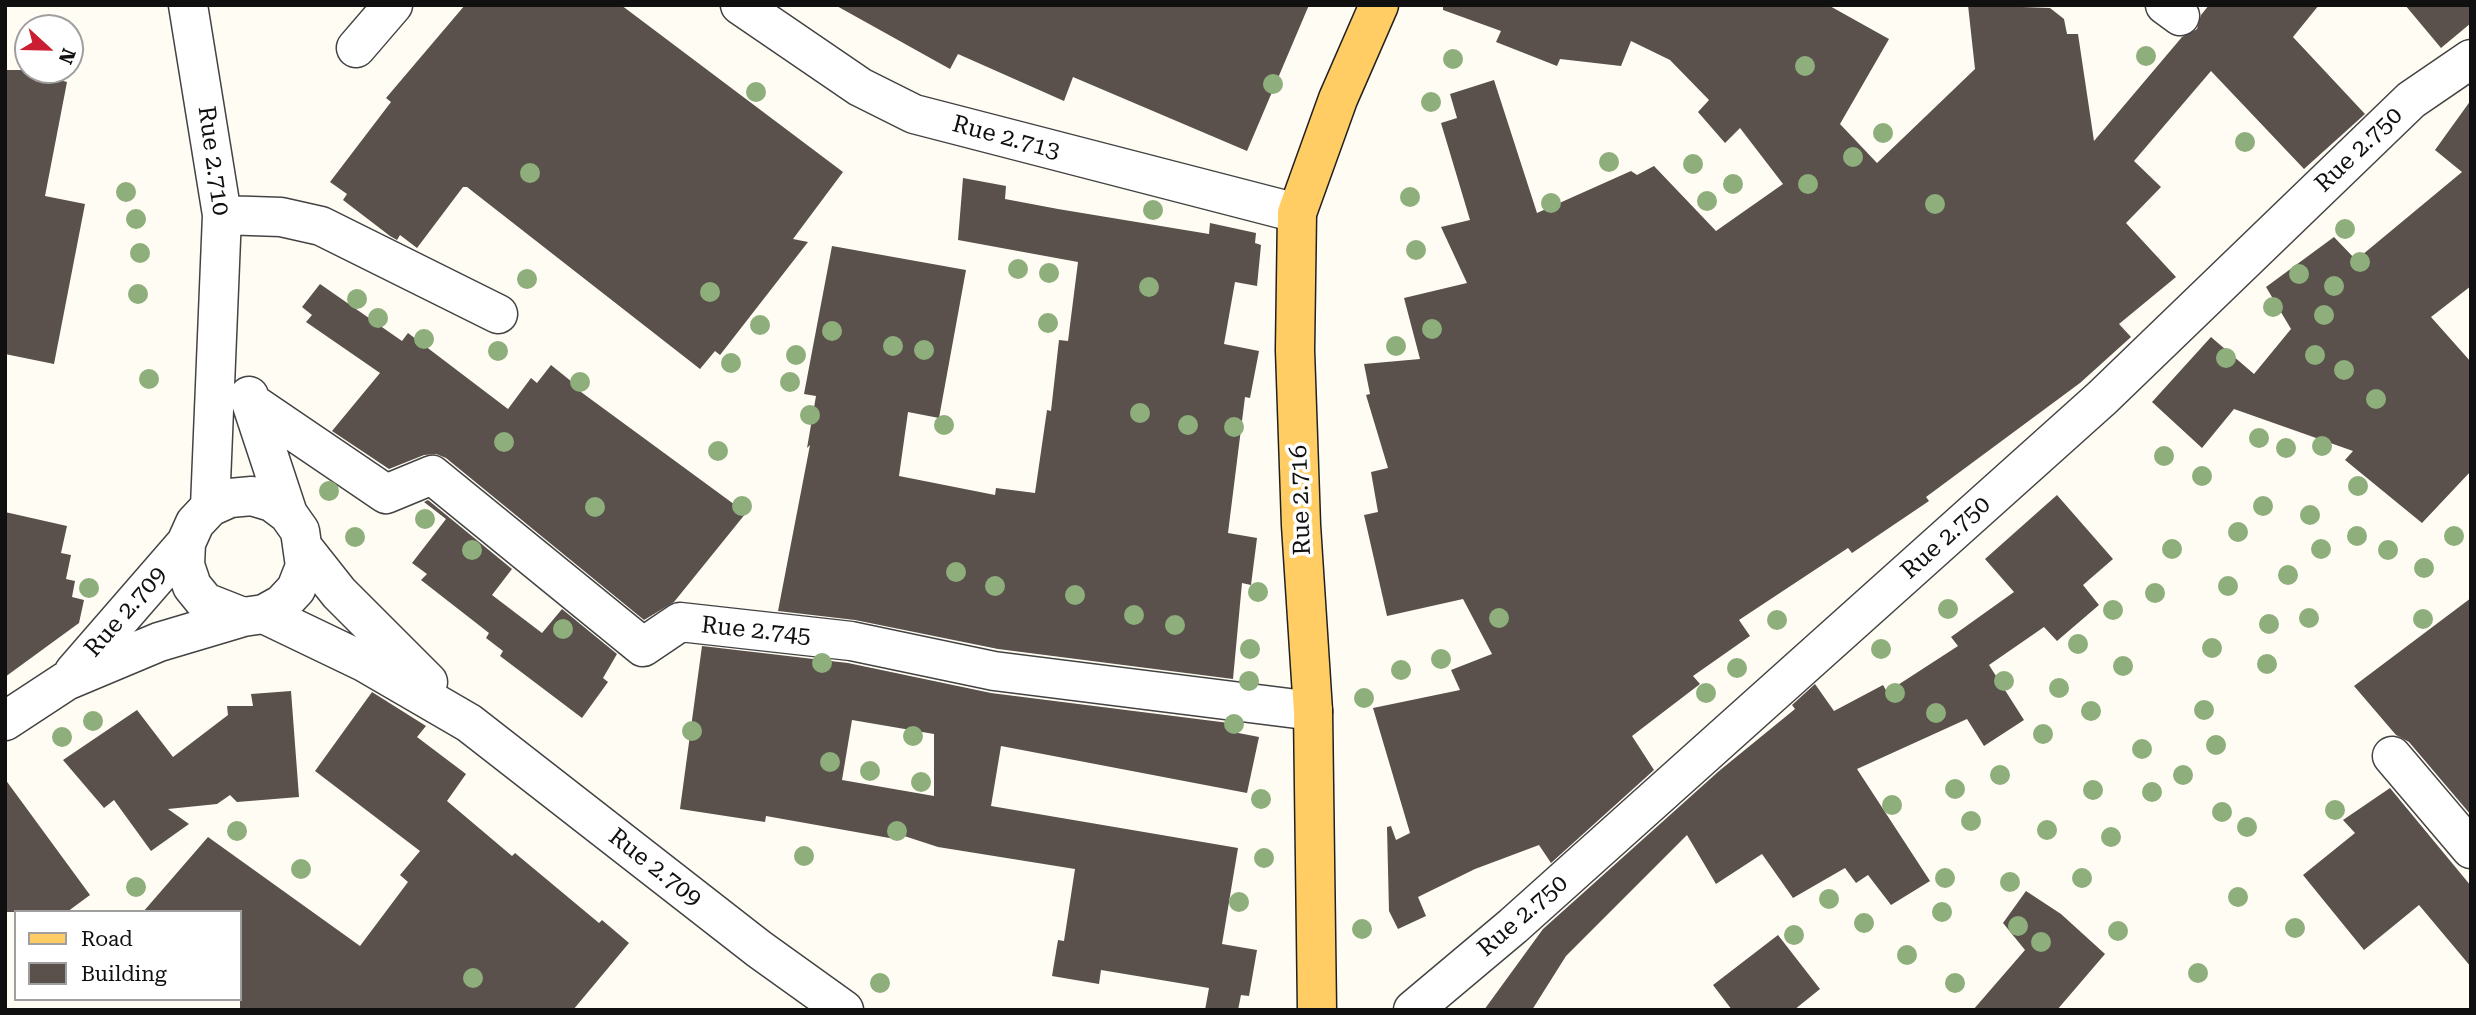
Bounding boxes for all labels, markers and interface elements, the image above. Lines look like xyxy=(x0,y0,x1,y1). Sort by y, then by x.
north arrow xyxy=(14,14,84,84)
text: N xyxy=(54,45,80,67)
street label: Rue 2.750 xyxy=(2309,101,2409,199)
street label: Rue 2.710 xyxy=(191,104,235,218)
street label: Rue 2.713 xyxy=(949,110,1063,166)
street label: Rue 2.716 xyxy=(1285,444,1317,556)
street label: Rue 2.750 xyxy=(1895,490,1997,586)
street label: Rue 2.709 xyxy=(79,561,173,663)
street label: Rue 2.745 xyxy=(700,611,812,651)
street label: Rue 2.709 xyxy=(603,823,707,913)
street label: Rue 2.750 xyxy=(1472,869,1574,963)
legend xyxy=(14,910,242,1001)
text: Road xyxy=(81,927,133,951)
text: Building xyxy=(81,962,167,986)

